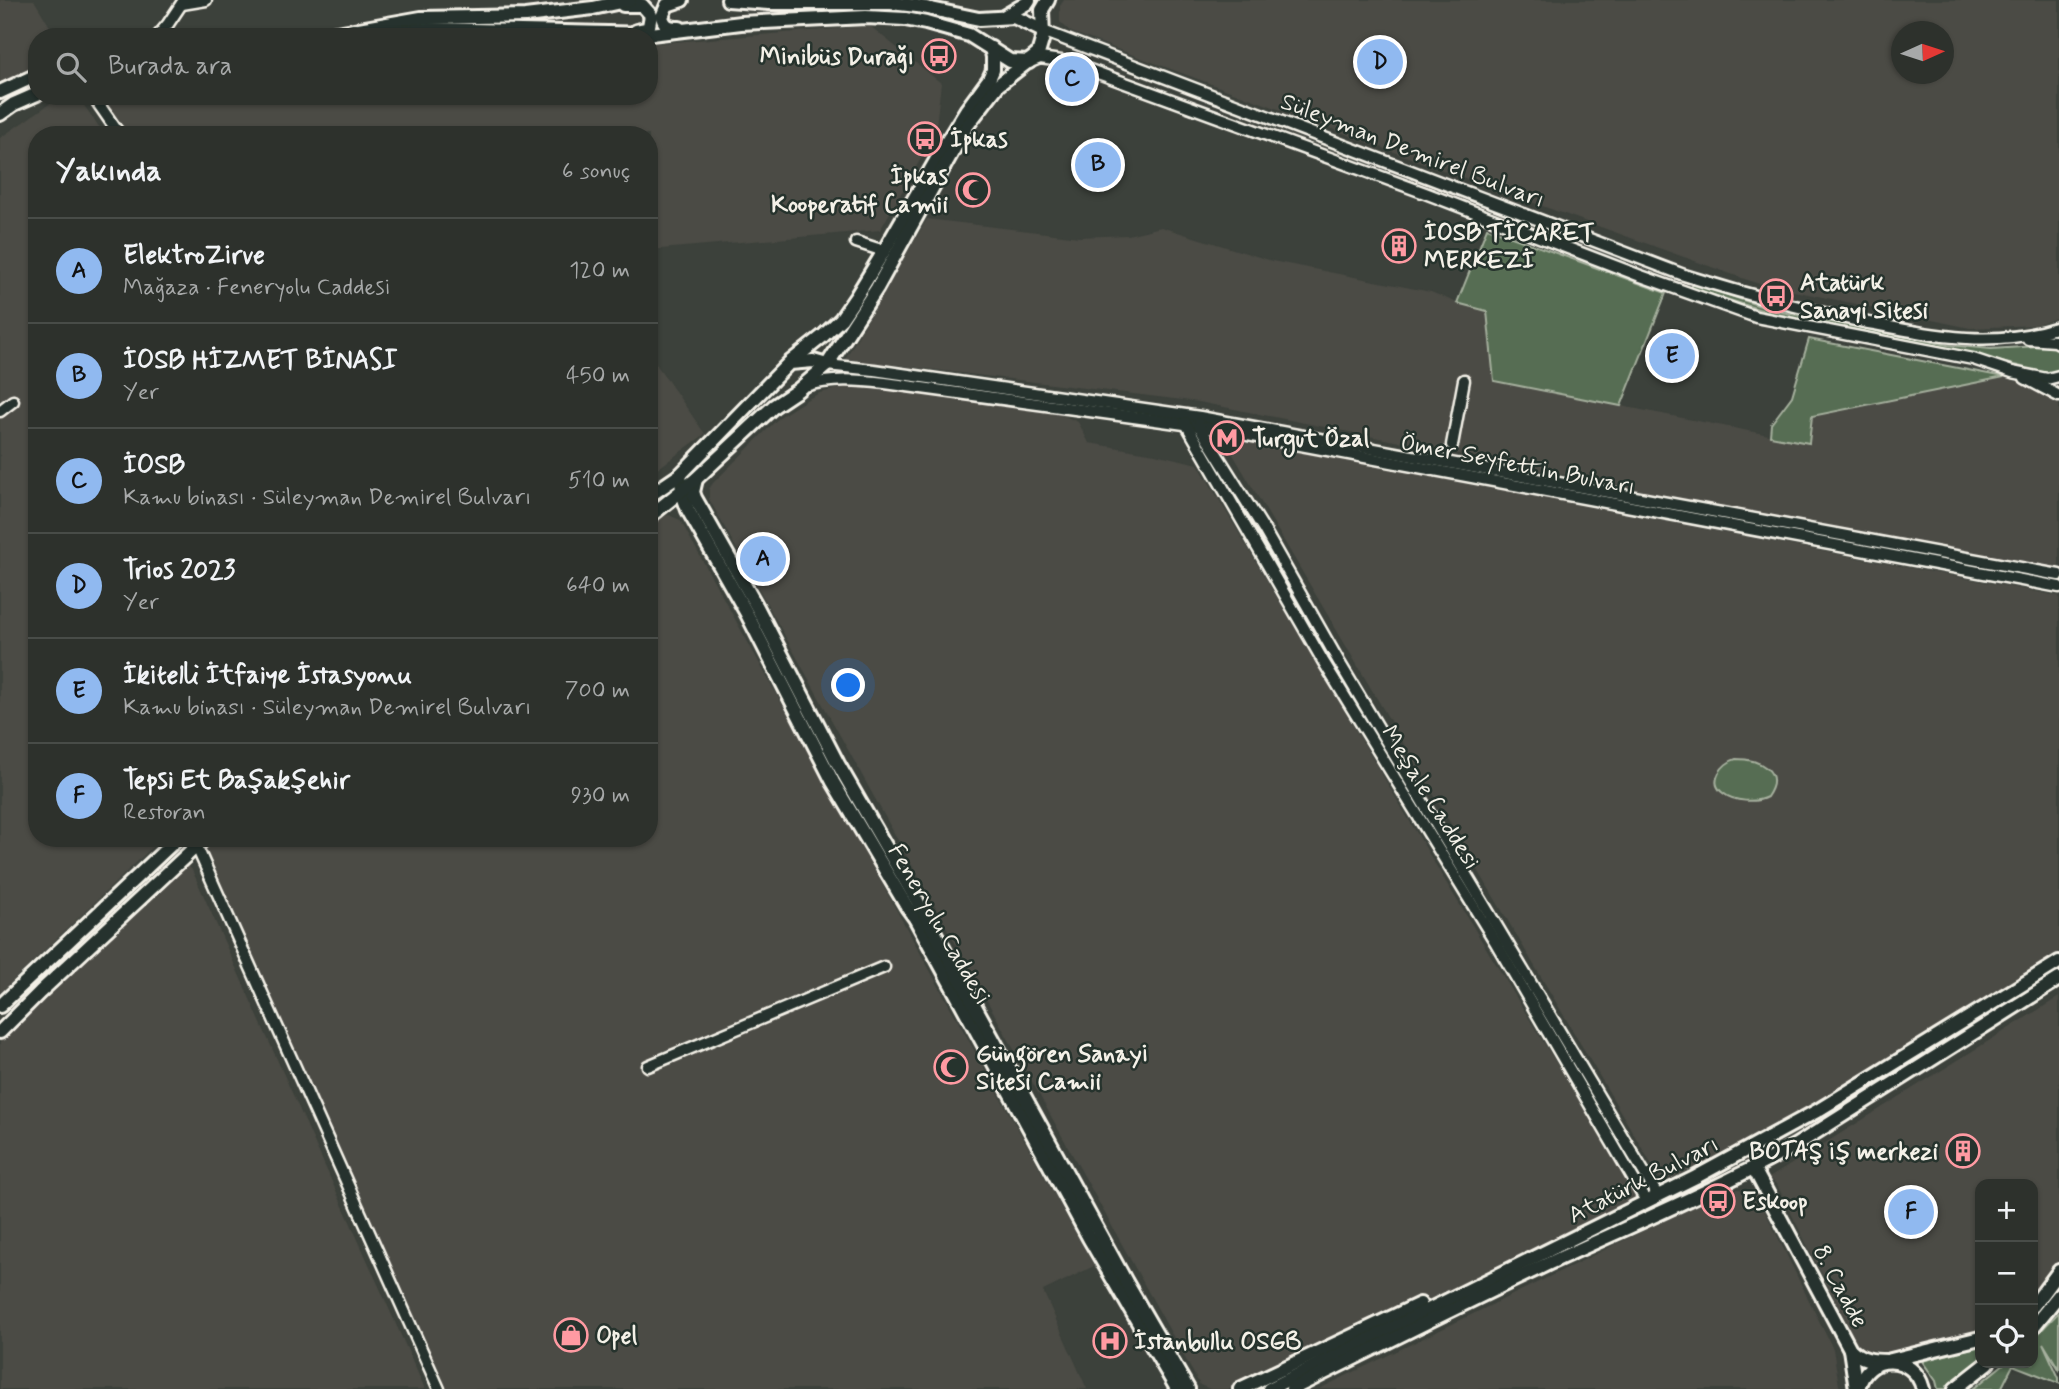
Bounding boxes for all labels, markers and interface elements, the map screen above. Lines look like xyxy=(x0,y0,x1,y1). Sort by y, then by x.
north arrow xyxy=(1891,21,1954,84)
search box xyxy=(28,28,658,105)
pin: D xyxy=(1357,36,1403,88)
bus stop icon: Minibüs Durağı xyxy=(920,37,958,75)
place label: Minibüs Durağı xyxy=(760,42,914,74)
icon: search xyxy=(52,48,90,86)
text: Burada ara xyxy=(108,50,232,84)
pin: C xyxy=(1049,53,1095,105)
street label: Süleyman Demirel Bulvarı xyxy=(1276,87,1549,216)
bus stop icon: İpkas xyxy=(906,120,944,158)
place label: İpkas xyxy=(950,125,1008,156)
pin: B xyxy=(1075,139,1121,191)
text: Yakında xyxy=(56,152,162,191)
text: 6 sonuç xyxy=(562,157,630,187)
place label: İpkas Kooperatif Camii xyxy=(771,162,949,221)
mosque icon: İpkas Kooperatif Camii xyxy=(954,171,992,209)
place label: İOSB TİCARET MERKEZİ xyxy=(1424,218,1595,277)
building icon: İOSB TİCARET MERKEZİ xyxy=(1380,227,1418,265)
text: ElektroZirve xyxy=(123,239,265,273)
text: A xyxy=(71,256,87,286)
text: 120 m xyxy=(569,256,630,286)
place label: Atatürk Sanayi Sitesi xyxy=(1800,268,1928,327)
text: Mağaza · Feneryolu Caddesi xyxy=(123,273,391,303)
bus stop icon: Atatürk Sanayi Sitesi xyxy=(1757,277,1795,315)
pin: E xyxy=(1649,330,1695,382)
text: İOSB HİZMET BİNASI xyxy=(123,344,397,378)
text: B xyxy=(72,361,86,391)
text: 450 m xyxy=(566,361,630,391)
text: Yer xyxy=(123,378,159,408)
metro station icon: Turgut Özal xyxy=(1208,419,1246,457)
place label: Turgut Özal xyxy=(1252,424,1370,458)
street label: Ömer Seyfettin Bulvarı xyxy=(1398,428,1638,503)
text: İOSB xyxy=(123,449,185,483)
text: C xyxy=(71,466,87,496)
text: 510 m xyxy=(568,466,630,496)
text: Kamu binası · Süleyman Demirel Bulvarı xyxy=(123,483,531,513)
pin: A xyxy=(740,533,786,585)
text: Trios 2023 xyxy=(123,554,235,588)
text: D xyxy=(71,571,87,601)
text: 640 m xyxy=(566,571,630,601)
text: Yer xyxy=(123,588,159,618)
text: İkitelli İtfaiye İstasyonu xyxy=(123,659,412,693)
your location xyxy=(831,668,865,702)
text: E xyxy=(72,676,86,706)
text: 700 m xyxy=(565,676,630,706)
text: Kamu binası · Süleyman Demirel Bulvarı xyxy=(123,693,531,723)
street label: Meşale Caddesi xyxy=(1373,720,1486,876)
text: Tepsi Et Başakşehir xyxy=(123,764,350,798)
text: F xyxy=(73,781,85,811)
text: 930 m xyxy=(571,781,630,811)
text: Restoran xyxy=(123,798,206,828)
street label: Feneryolu Caddesi xyxy=(880,839,997,1011)
place label: Güngören Sanayi Sitesi Camii xyxy=(976,1039,1148,1098)
mosque icon: Güngören Sanayi Sitesi Camii xyxy=(932,1048,970,1086)
street label: Atatürk Bulvarı xyxy=(1563,1129,1724,1232)
building icon: BOTAŞ iş merkezi xyxy=(1944,1132,1982,1170)
place label: BOTAŞ iş merkezi xyxy=(1749,1137,1938,1168)
map controls xyxy=(1975,1179,2038,1368)
button: + xyxy=(1975,1179,2038,1242)
bus stop icon: Eskoop xyxy=(1699,1182,1737,1220)
pin: F xyxy=(1888,1186,1934,1238)
place label: Eskoop xyxy=(1742,1187,1808,1218)
street label: 8. Cadde xyxy=(1805,1240,1874,1334)
button: − xyxy=(1975,1242,2038,1305)
button: locate xyxy=(1975,1305,2038,1368)
shop icon: Opel xyxy=(552,1316,590,1354)
place label: Opel xyxy=(596,1321,637,1352)
hospital icon: İstanbullu OSGB xyxy=(1091,1322,1129,1360)
place label: İstanbullu OSGB xyxy=(1134,1327,1302,1358)

